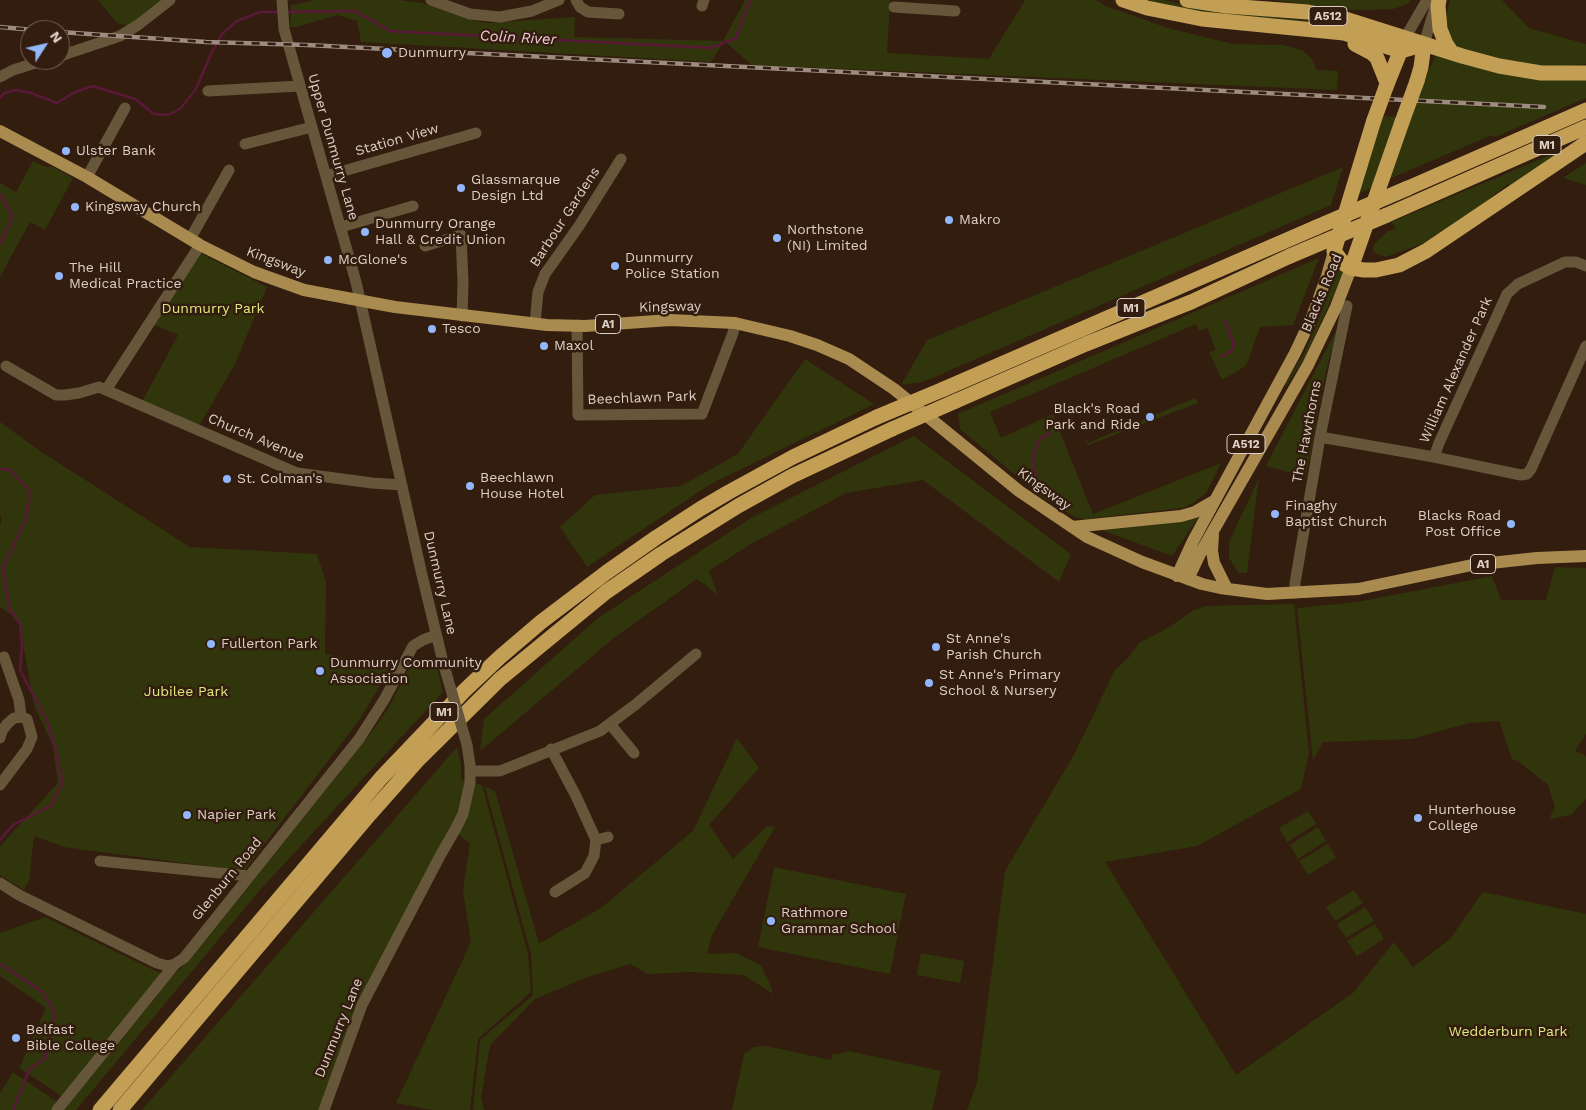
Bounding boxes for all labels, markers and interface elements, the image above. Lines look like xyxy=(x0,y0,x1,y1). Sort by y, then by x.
road number: A512 xyxy=(1309,7,1347,26)
north arrow xyxy=(20,20,70,70)
water label: Colin River xyxy=(479,27,557,49)
text: N xyxy=(47,28,66,46)
place label: Dunmurry xyxy=(398,45,466,61)
marker: Dunmurry xyxy=(380,46,394,60)
street label: Upper Dunmurry Lane xyxy=(304,72,362,222)
street label: Station View xyxy=(353,120,441,160)
road number: M1 xyxy=(1533,136,1561,154)
place label: Ulster Bank xyxy=(76,143,156,159)
marker: Ulster Bank xyxy=(60,145,72,157)
street label: Barbour Gardens xyxy=(526,164,604,270)
place label: Glassmarque Design Ltd xyxy=(471,172,560,204)
marker: Glassmarque Design Ltd xyxy=(455,182,467,194)
place label: Kingsway Church xyxy=(85,199,201,215)
marker: Kingsway Church xyxy=(69,201,81,213)
place label: Makro xyxy=(959,212,1001,228)
marker: Makro xyxy=(943,214,955,226)
place label: Dunmurry Orange Hall & Credit Union xyxy=(375,216,506,248)
place label: Northstone (NI) Limited xyxy=(787,222,868,254)
marker: Dunmurry Orange Hall & Credit Union xyxy=(359,226,371,238)
marker: Northstone (NI) Limited xyxy=(771,232,783,244)
street label: Kingsway xyxy=(244,243,308,281)
place label: Dunmurry Police Station xyxy=(625,250,720,282)
street label: Blacks Road xyxy=(1298,251,1346,335)
place label: McGlone's xyxy=(338,252,407,268)
marker: McGlone's xyxy=(322,254,334,266)
place label: The Hill Medical Practice xyxy=(69,260,182,292)
marker: Dunmurry Police Station xyxy=(609,260,621,272)
marker: The Hill Medical Practice xyxy=(53,270,65,282)
street label: William Alexander Park xyxy=(1416,294,1496,446)
street label: Kingsway xyxy=(639,298,701,316)
road number: M1 xyxy=(1117,298,1145,318)
park label: Dunmurry Park xyxy=(162,301,264,317)
road number: A1 xyxy=(596,314,620,334)
place label: Tesco xyxy=(442,321,481,337)
marker: Tesco xyxy=(426,323,438,335)
place label: Maxol xyxy=(554,338,594,354)
marker: Maxol xyxy=(538,340,550,352)
street label: The Hawthorns xyxy=(1289,379,1325,485)
street label: Beechlawn Park xyxy=(587,388,697,408)
place label: Black's Road Park and Ride xyxy=(1045,401,1140,434)
street label: Church Avenue xyxy=(205,410,307,466)
marker: Black's Road Park and Ride xyxy=(1144,411,1156,423)
road number: A512 xyxy=(1227,434,1265,454)
street label: Kingsway xyxy=(1014,464,1074,514)
place label: Beechlawn House Hotel xyxy=(480,470,564,502)
place label: St. Colman's xyxy=(237,471,323,487)
marker: St. Colman's xyxy=(221,473,233,485)
marker: Beechlawn House Hotel xyxy=(464,480,476,492)
place label: Finaghy Baptist Church xyxy=(1285,498,1387,530)
marker: Finaghy Baptist Church xyxy=(1269,508,1281,520)
place label: Blacks Road Post Office xyxy=(1418,508,1501,540)
marker: Blacks Road Post Office xyxy=(1505,518,1517,530)
street label: Dunmurry Lane xyxy=(420,530,460,636)
road number: A1 xyxy=(1470,554,1496,574)
place label: St Anne's Parish Church xyxy=(946,631,1042,664)
place label: Fullerton Park xyxy=(221,636,317,652)
marker: Fullerton Park xyxy=(205,638,217,650)
marker: St Anne's Parish Church xyxy=(930,641,942,653)
place label: Dunmurry Community Association xyxy=(330,655,482,688)
marker: Dunmurry Community Association xyxy=(314,665,326,677)
place label: St Anne's Primary School & Nursery xyxy=(939,667,1060,700)
marker: St Anne's Primary School & Nursery xyxy=(923,677,935,689)
park label: Jubilee Park xyxy=(144,684,228,700)
road number: M1 xyxy=(430,702,458,722)
place label: Hunterhouse College xyxy=(1428,802,1516,834)
place label: Napier Park xyxy=(197,807,276,823)
marker: Napier Park xyxy=(181,809,193,821)
marker: Hunterhouse College xyxy=(1412,812,1424,824)
street label: Glenburn Road xyxy=(188,834,266,924)
place label: Rathmore Grammar School xyxy=(781,905,896,938)
marker: Rathmore Grammar School xyxy=(765,915,777,927)
street label: Dunmurry Lane xyxy=(311,976,367,1080)
place label: Belfast Bible College xyxy=(26,1022,115,1054)
park label: Wedderburn Park xyxy=(1448,1024,1568,1040)
marker: Belfast Bible College xyxy=(10,1032,22,1044)

